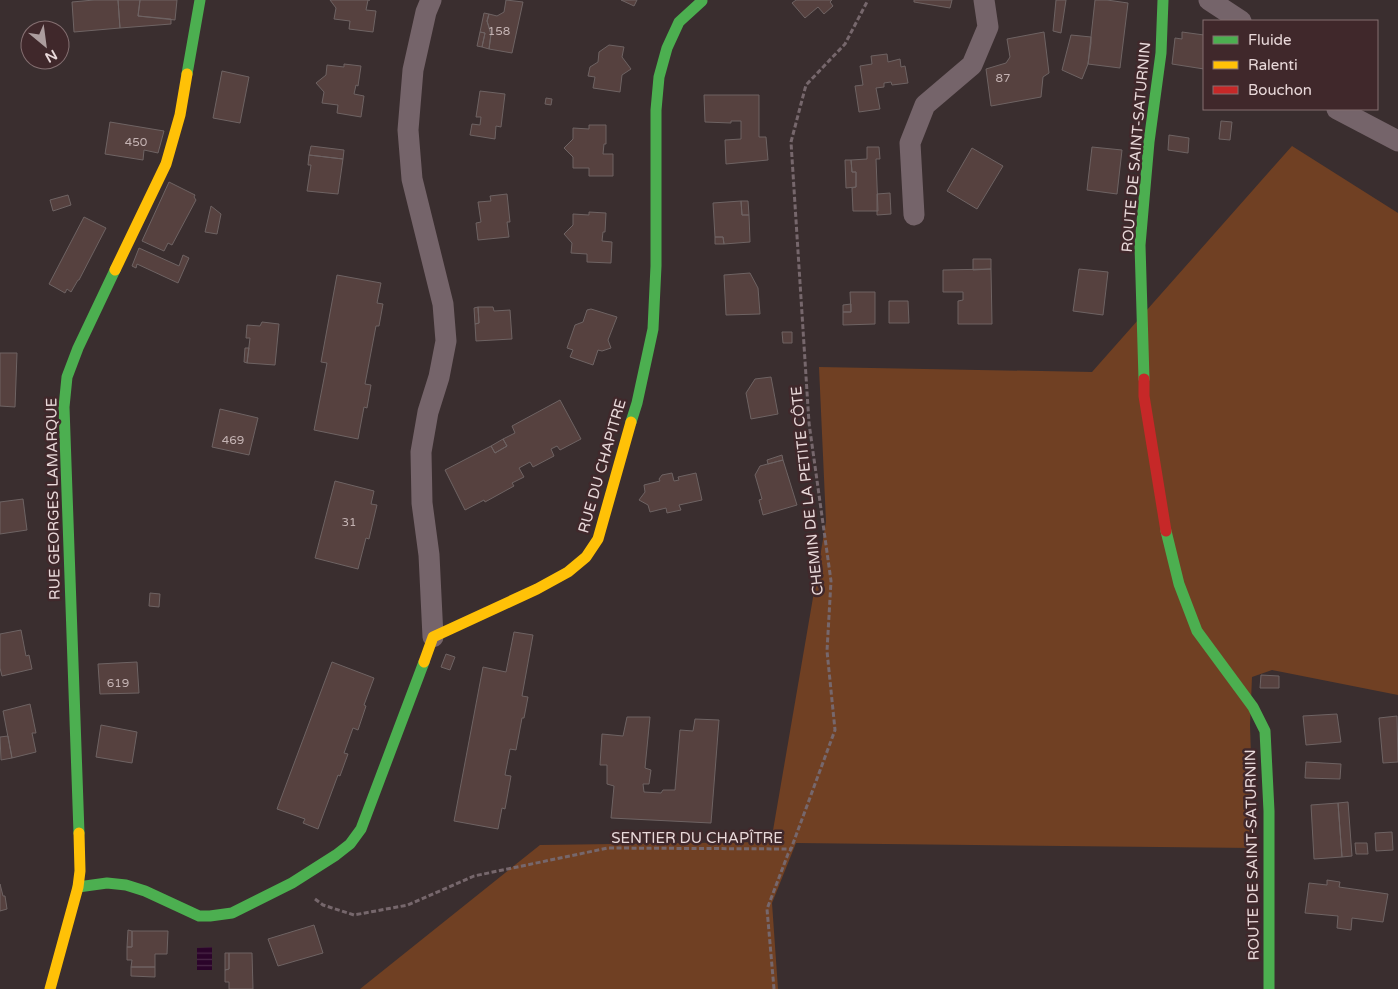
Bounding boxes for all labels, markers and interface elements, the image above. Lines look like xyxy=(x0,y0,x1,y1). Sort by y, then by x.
north arrow xyxy=(20,20,70,70)
legend xyxy=(1203,20,1378,110)
house number: 158 xyxy=(488,24,510,38)
text: Fluide xyxy=(1248,31,1292,49)
street label: ROUTE DE SAINT-SATURNIN xyxy=(1118,41,1154,253)
text: N xyxy=(42,46,60,66)
text: Ralenti xyxy=(1248,56,1298,74)
house number: 87 xyxy=(995,71,1011,85)
text: Bouchon xyxy=(1248,81,1312,99)
house number: 450 xyxy=(125,135,148,149)
street label: CHEMIN DE LA PETITE CÔTE xyxy=(787,385,827,597)
street label: RUE DU CHAPITRE xyxy=(574,397,630,535)
street label: RUE GEORGES LAMARQUE xyxy=(42,398,64,600)
house number: 469 xyxy=(222,433,244,447)
house number: 31 xyxy=(341,515,357,529)
house number: 619 xyxy=(107,676,129,690)
street label: ROUTE DE SAINT-SATURNIN xyxy=(1241,749,1263,961)
street label: SENTIER DU CHAPÎTRE xyxy=(611,829,783,847)

